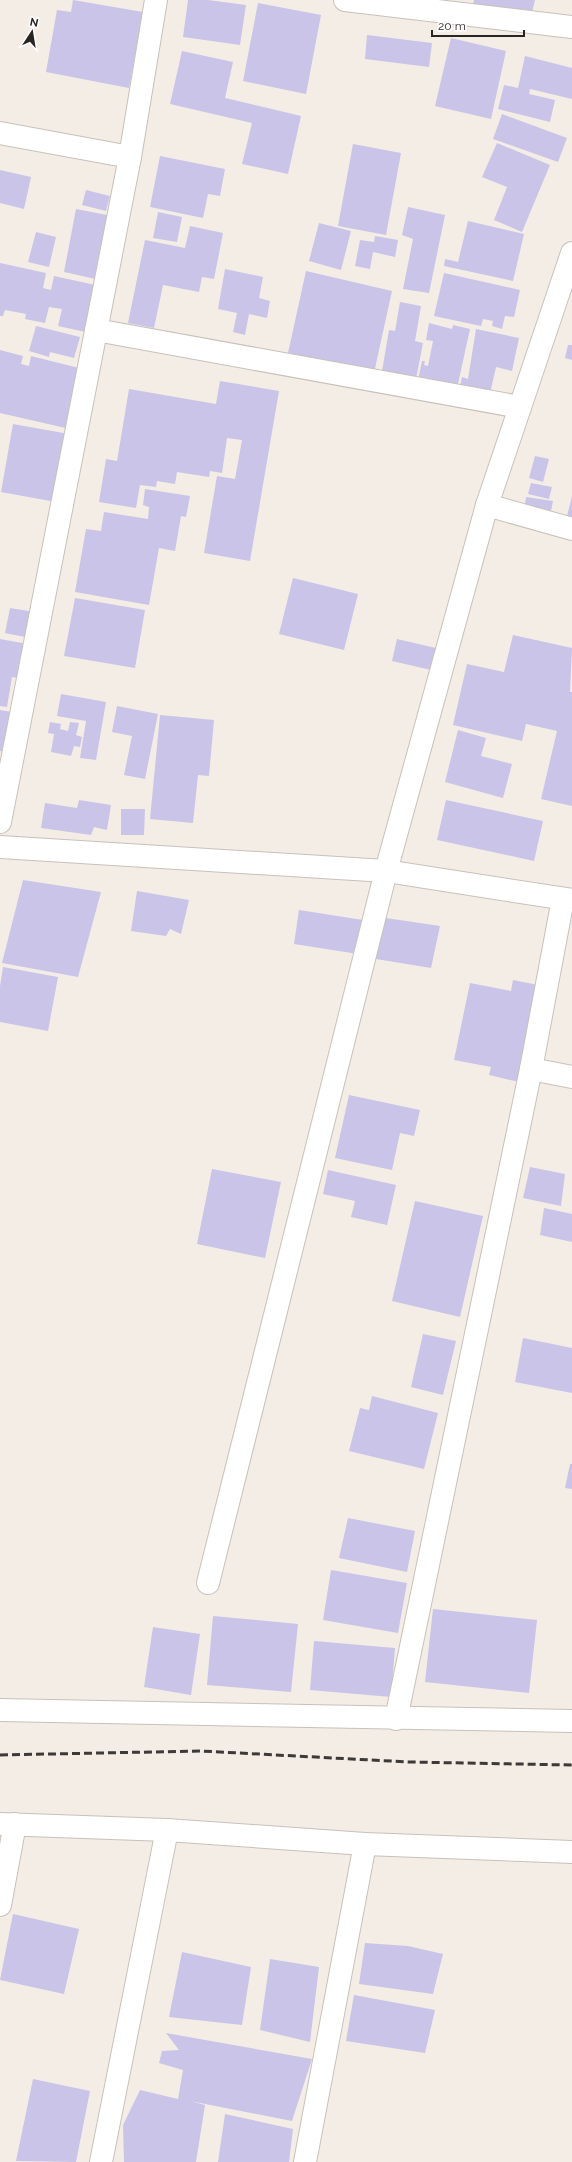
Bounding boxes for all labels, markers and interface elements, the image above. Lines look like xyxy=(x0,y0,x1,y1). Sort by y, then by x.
north arrow xyxy=(12,12,52,52)
scale bar xyxy=(432,12,524,38)
text: N xyxy=(29,15,39,30)
text: 20 m xyxy=(438,19,466,33)

